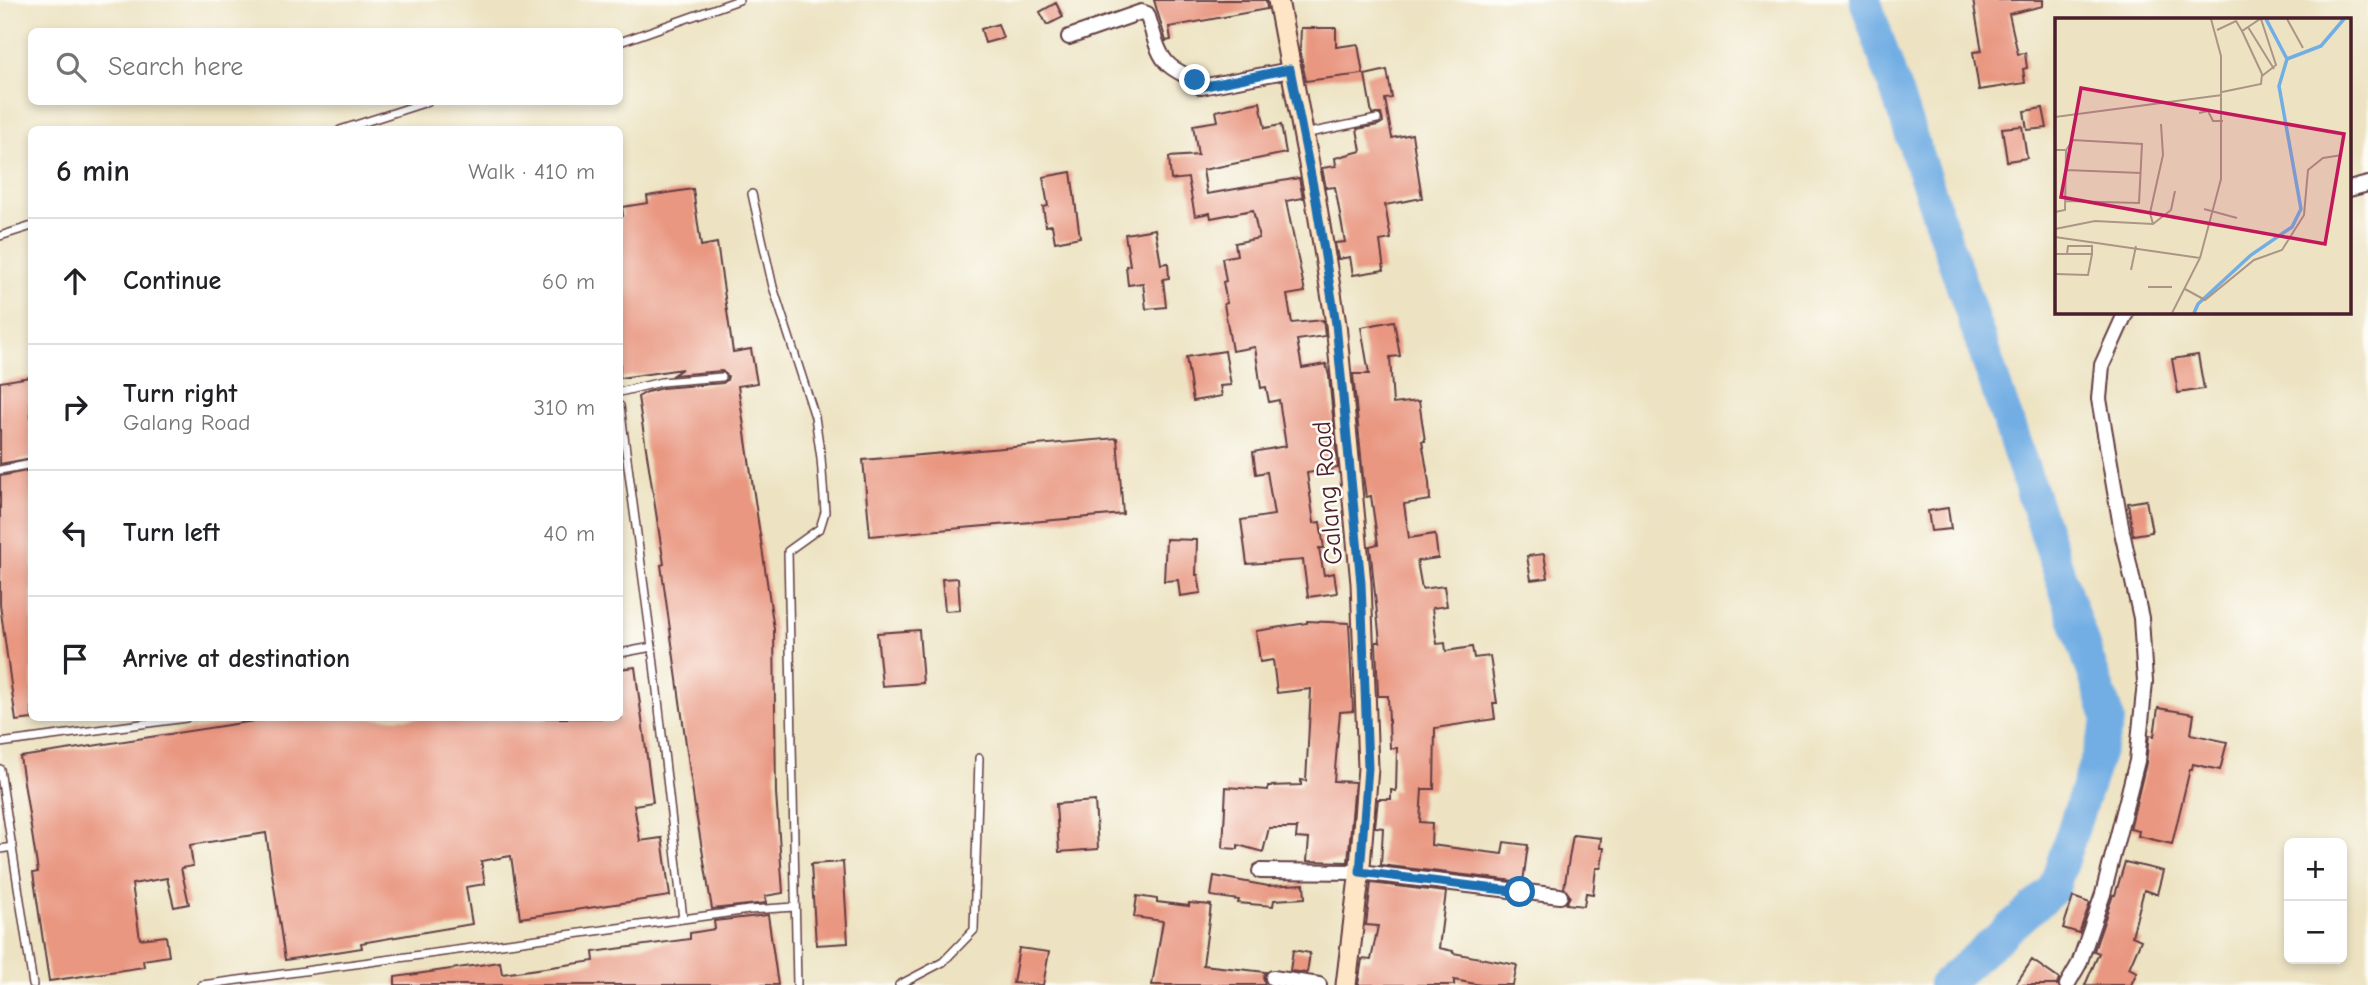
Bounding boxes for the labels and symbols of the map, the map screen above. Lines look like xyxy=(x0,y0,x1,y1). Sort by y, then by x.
inset map xyxy=(2055,18,2350,313)
route end xyxy=(1179,64,1210,95)
street label: Galang Road xyxy=(1307,420,1349,566)
route start xyxy=(1504,876,1535,907)

